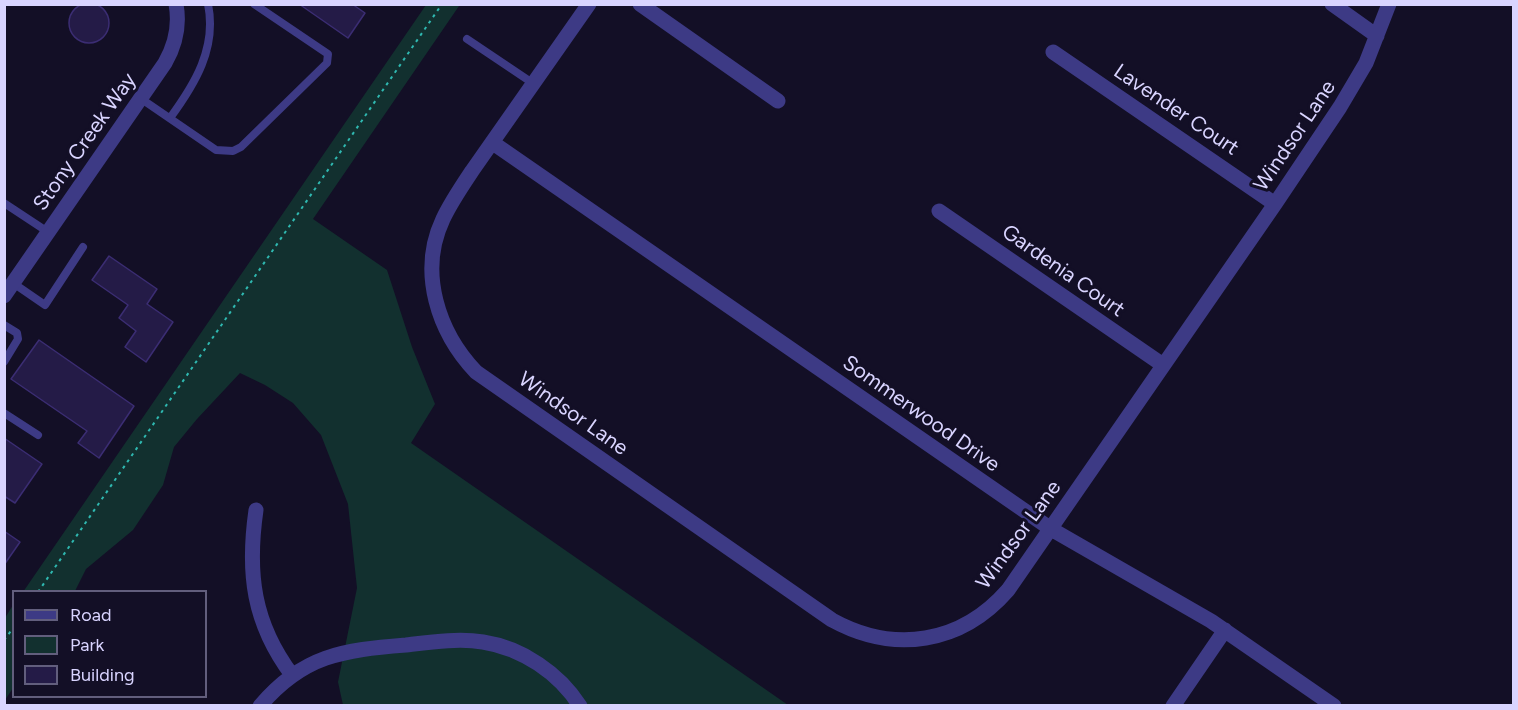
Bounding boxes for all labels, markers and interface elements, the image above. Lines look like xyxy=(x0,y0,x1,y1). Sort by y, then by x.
street label: Lavender Court xyxy=(1109,59,1243,161)
street label: Stony Creek Way xyxy=(28,68,142,216)
street label: Windsor Lane xyxy=(1249,76,1341,196)
street label: Gardenia Court xyxy=(997,219,1129,323)
street label: Sommerwood Drive xyxy=(838,350,1004,478)
street label: Windsor Lane xyxy=(513,367,633,461)
street label: Windsor Lane xyxy=(971,476,1067,594)
legend xyxy=(12,590,207,698)
text: Road xyxy=(70,604,111,626)
text: Park xyxy=(70,634,104,656)
text: Building xyxy=(70,664,135,686)

